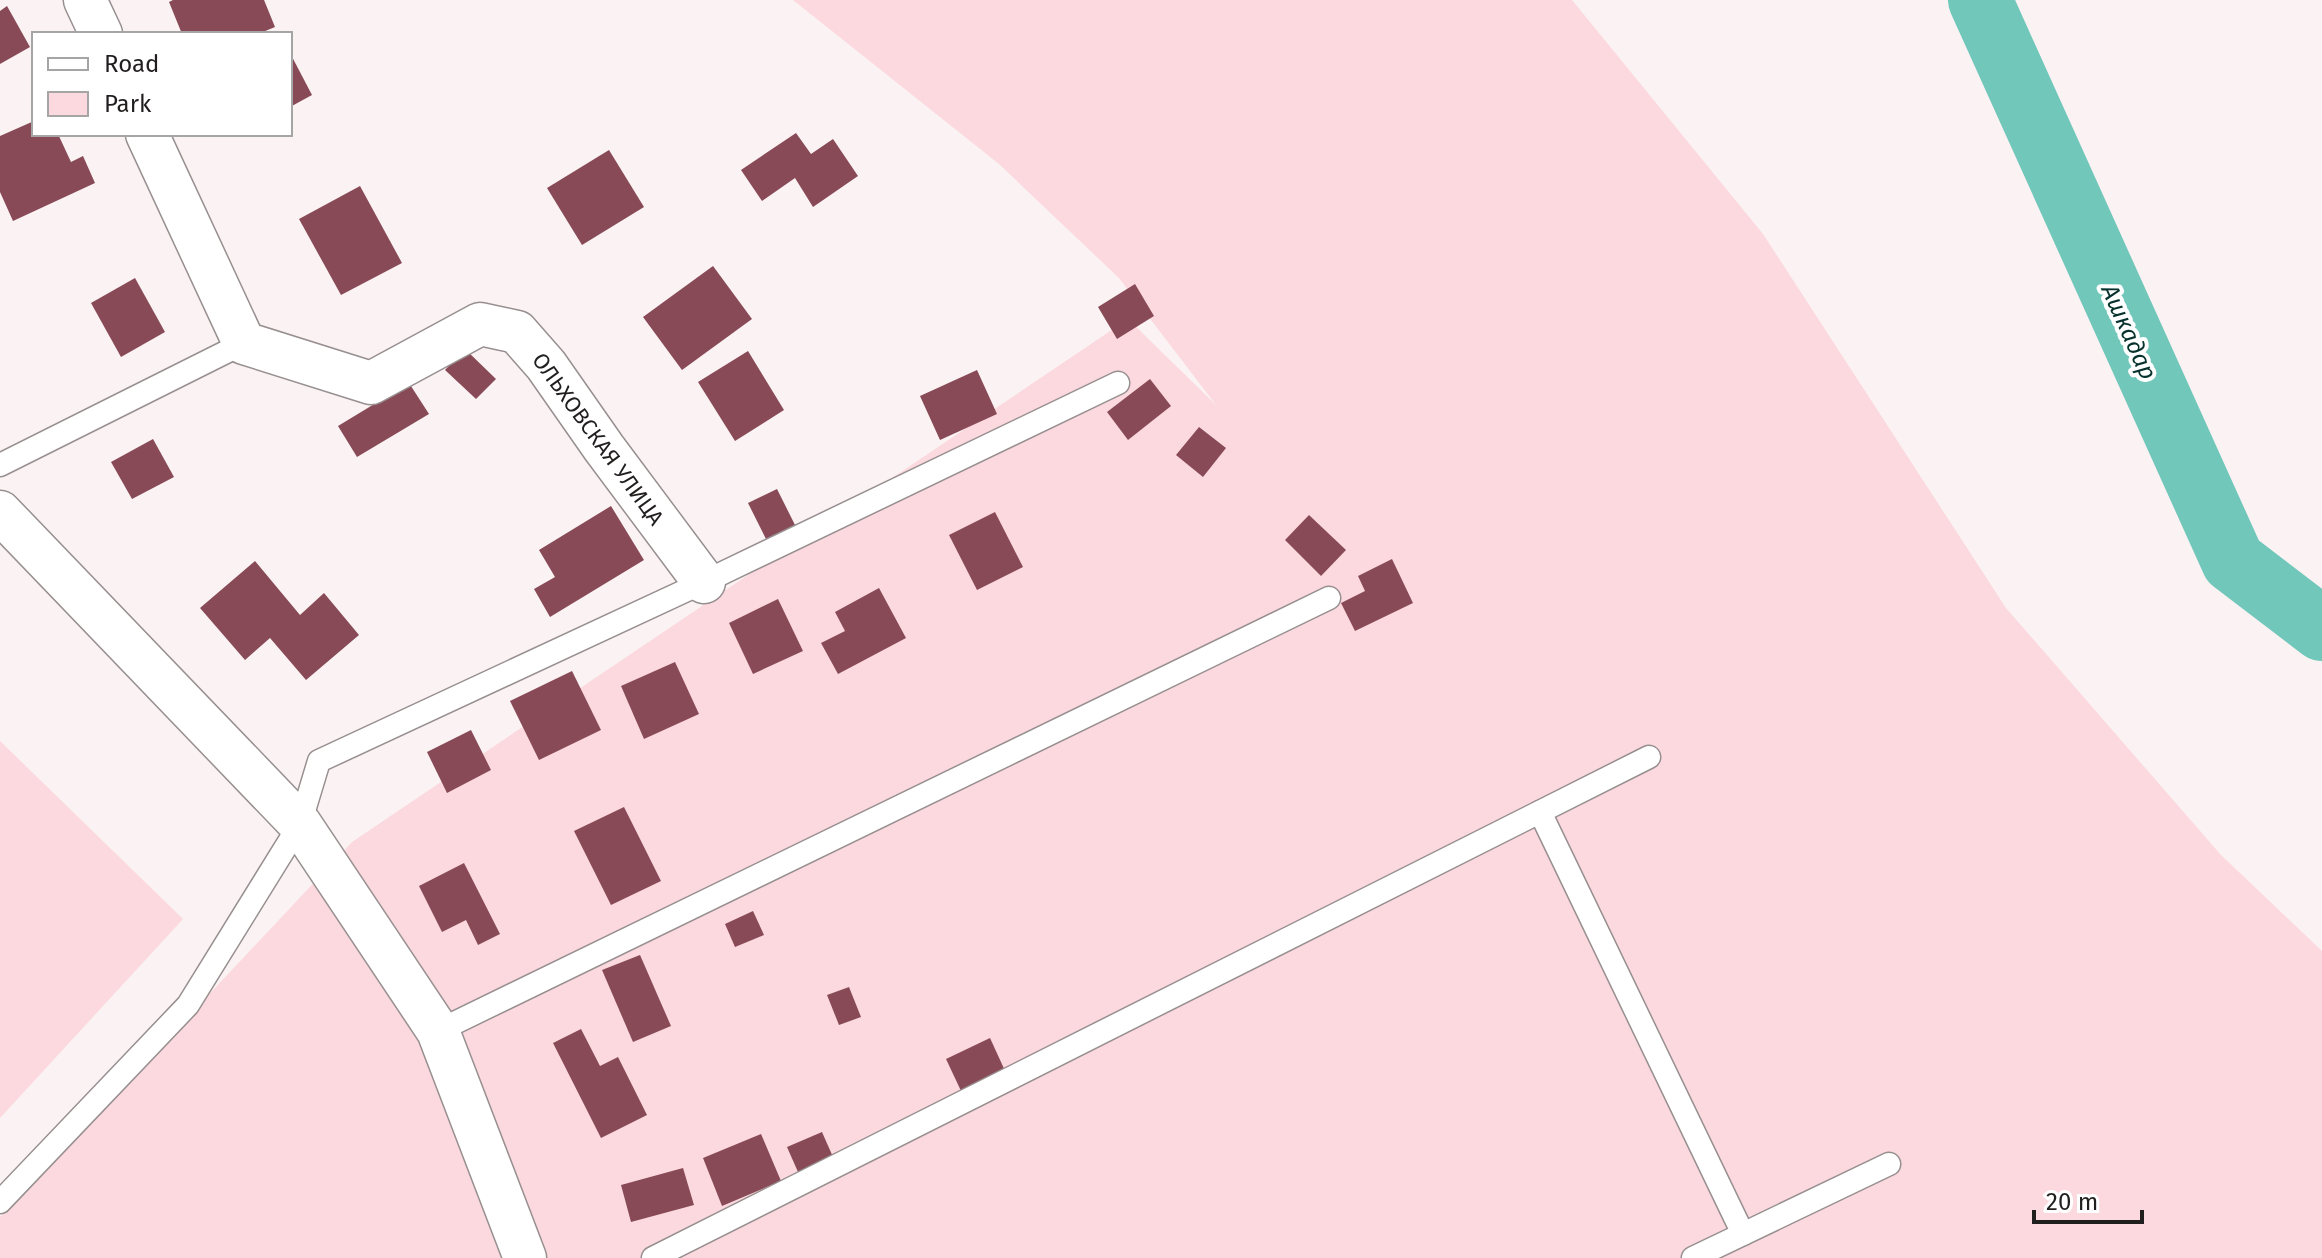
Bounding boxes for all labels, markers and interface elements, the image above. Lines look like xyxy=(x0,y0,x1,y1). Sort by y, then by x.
legend xyxy=(32,32,292,136)
text: Road xyxy=(104,50,159,78)
text: Park xyxy=(104,90,152,118)
water label: Ашкадар xyxy=(2095,279,2162,384)
street label: ОЛЬХОВСКАЯ УЛИЦА xyxy=(526,347,670,531)
scale bar xyxy=(2034,1174,2142,1224)
text: 20 m xyxy=(2046,1188,2098,1216)

